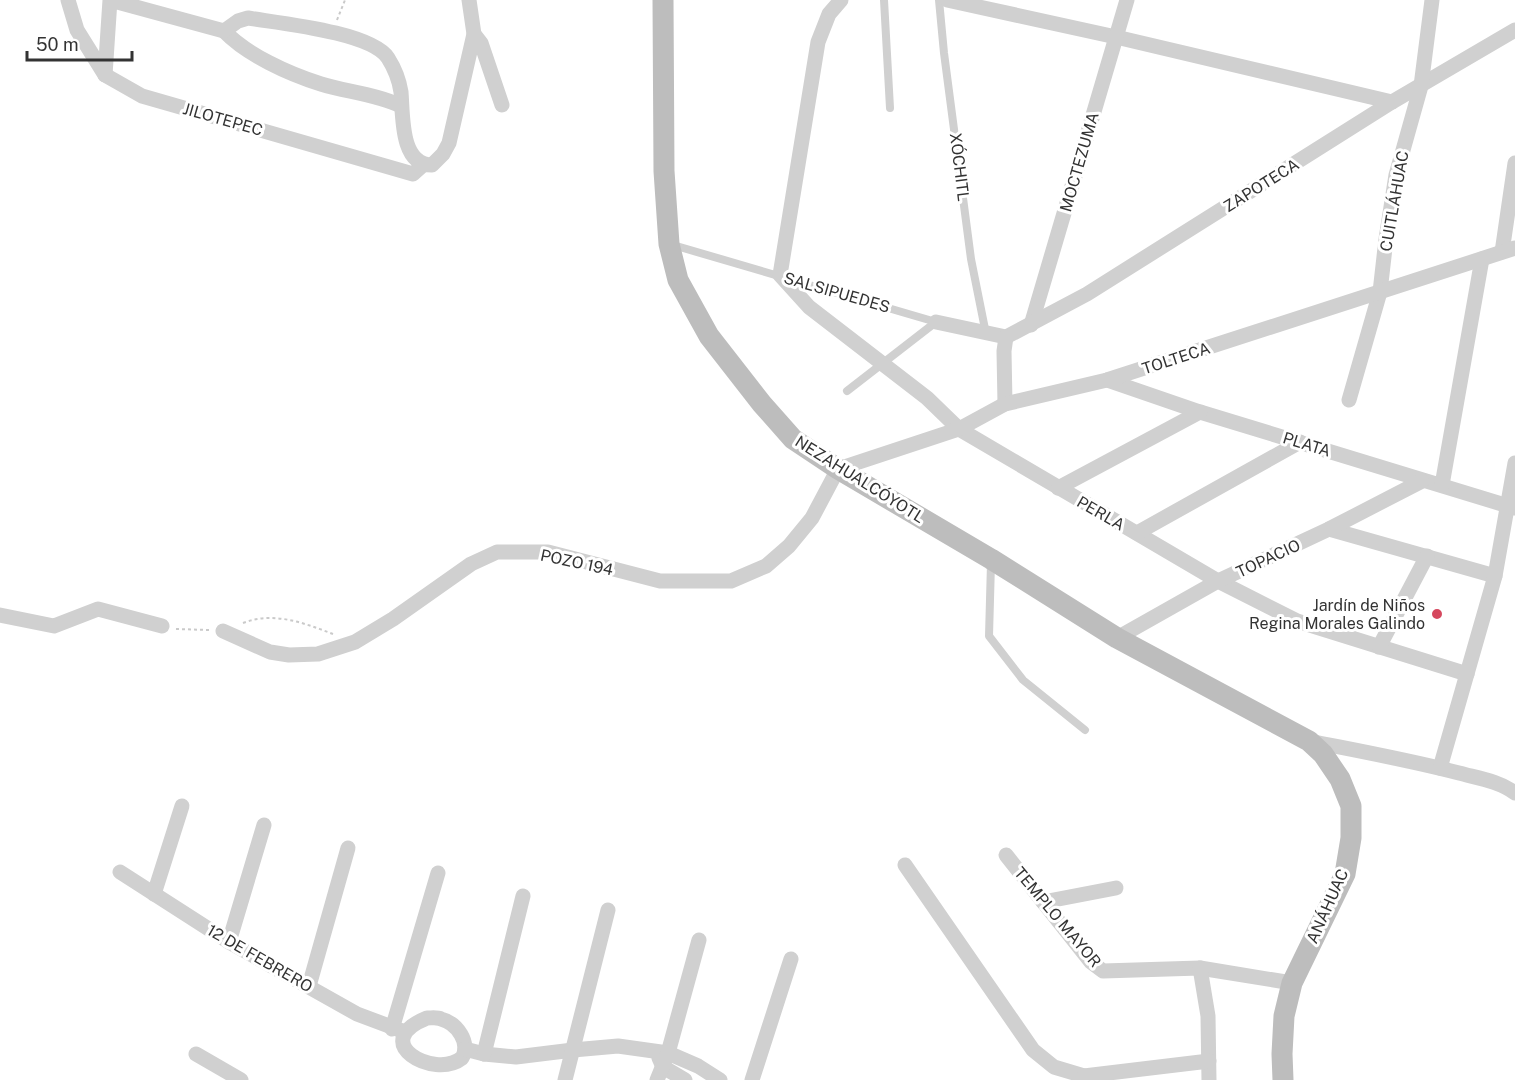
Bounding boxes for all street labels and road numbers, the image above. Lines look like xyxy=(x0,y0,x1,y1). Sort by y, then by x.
street label: JILOTEPEC xyxy=(181,99,265,140)
street label: MOCTEZUMA xyxy=(1056,110,1103,214)
street label: XÓCHITL xyxy=(946,132,974,202)
street label: CUITLÁHUAC xyxy=(1375,149,1413,253)
street label: ZAPOTECA xyxy=(1220,155,1302,216)
street label: SALSIPUEDES xyxy=(782,268,892,317)
street label: TOLTECA xyxy=(1140,339,1213,378)
street label: PLATA xyxy=(1281,428,1333,461)
street label: NEZAHUALCÓYOTL xyxy=(792,431,928,527)
street label: PERLA xyxy=(1074,492,1128,535)
street label: TOPACIO xyxy=(1233,535,1303,582)
street label: POZO 194 xyxy=(539,546,615,579)
street label: TEMPLO MAYOR xyxy=(1010,863,1105,971)
street label: ANÁHUAC xyxy=(1302,866,1352,946)
street label: 12 DE FEBRERO xyxy=(204,921,316,996)

